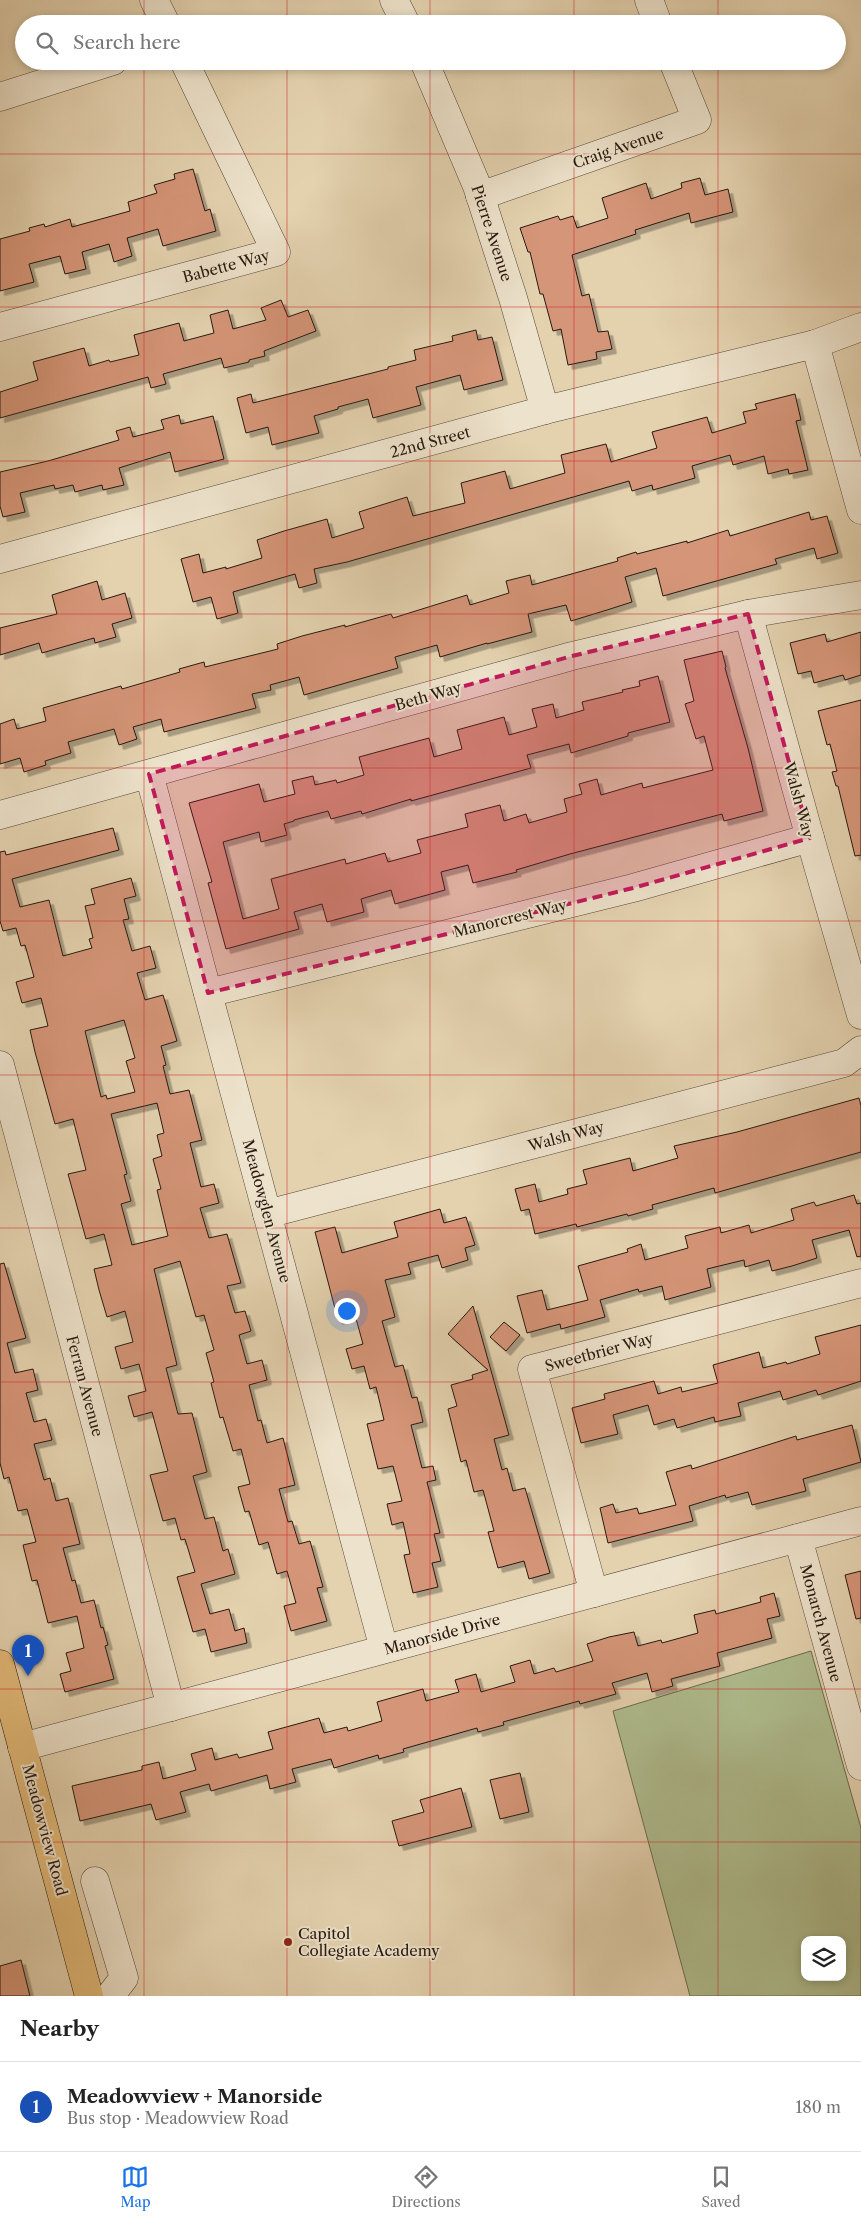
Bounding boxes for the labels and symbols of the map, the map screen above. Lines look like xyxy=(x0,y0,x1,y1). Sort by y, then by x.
street label: Craig Avenue xyxy=(570,124,666,172)
street label: Pierre Avenue xyxy=(467,182,517,284)
street label: Babette Way xyxy=(180,245,272,287)
street label: 22nd Street xyxy=(388,422,473,462)
street label: Beth Way xyxy=(393,677,464,715)
street label: Walsh Way xyxy=(779,759,818,841)
street label: Manorcrest Way xyxy=(451,895,569,941)
street label: Walsh Way xyxy=(525,1117,607,1156)
street label: Meadowglen Avenue xyxy=(239,1137,295,1285)
your location xyxy=(334,1298,360,1324)
street label: Sweetbrier Way xyxy=(543,1328,656,1376)
street label: Ferran Avenue xyxy=(62,1333,108,1439)
street label: Monarch Avenue xyxy=(796,1562,846,1684)
street label: Manorside Drive xyxy=(382,1609,502,1659)
pin: 1 xyxy=(12,1635,44,1676)
street label: Meadowview Road xyxy=(18,1762,72,1898)
place label: Capitol Collegiate Academy xyxy=(298,1924,440,1960)
marker: Capitol Collegiate Academy xyxy=(282,1936,294,1948)

